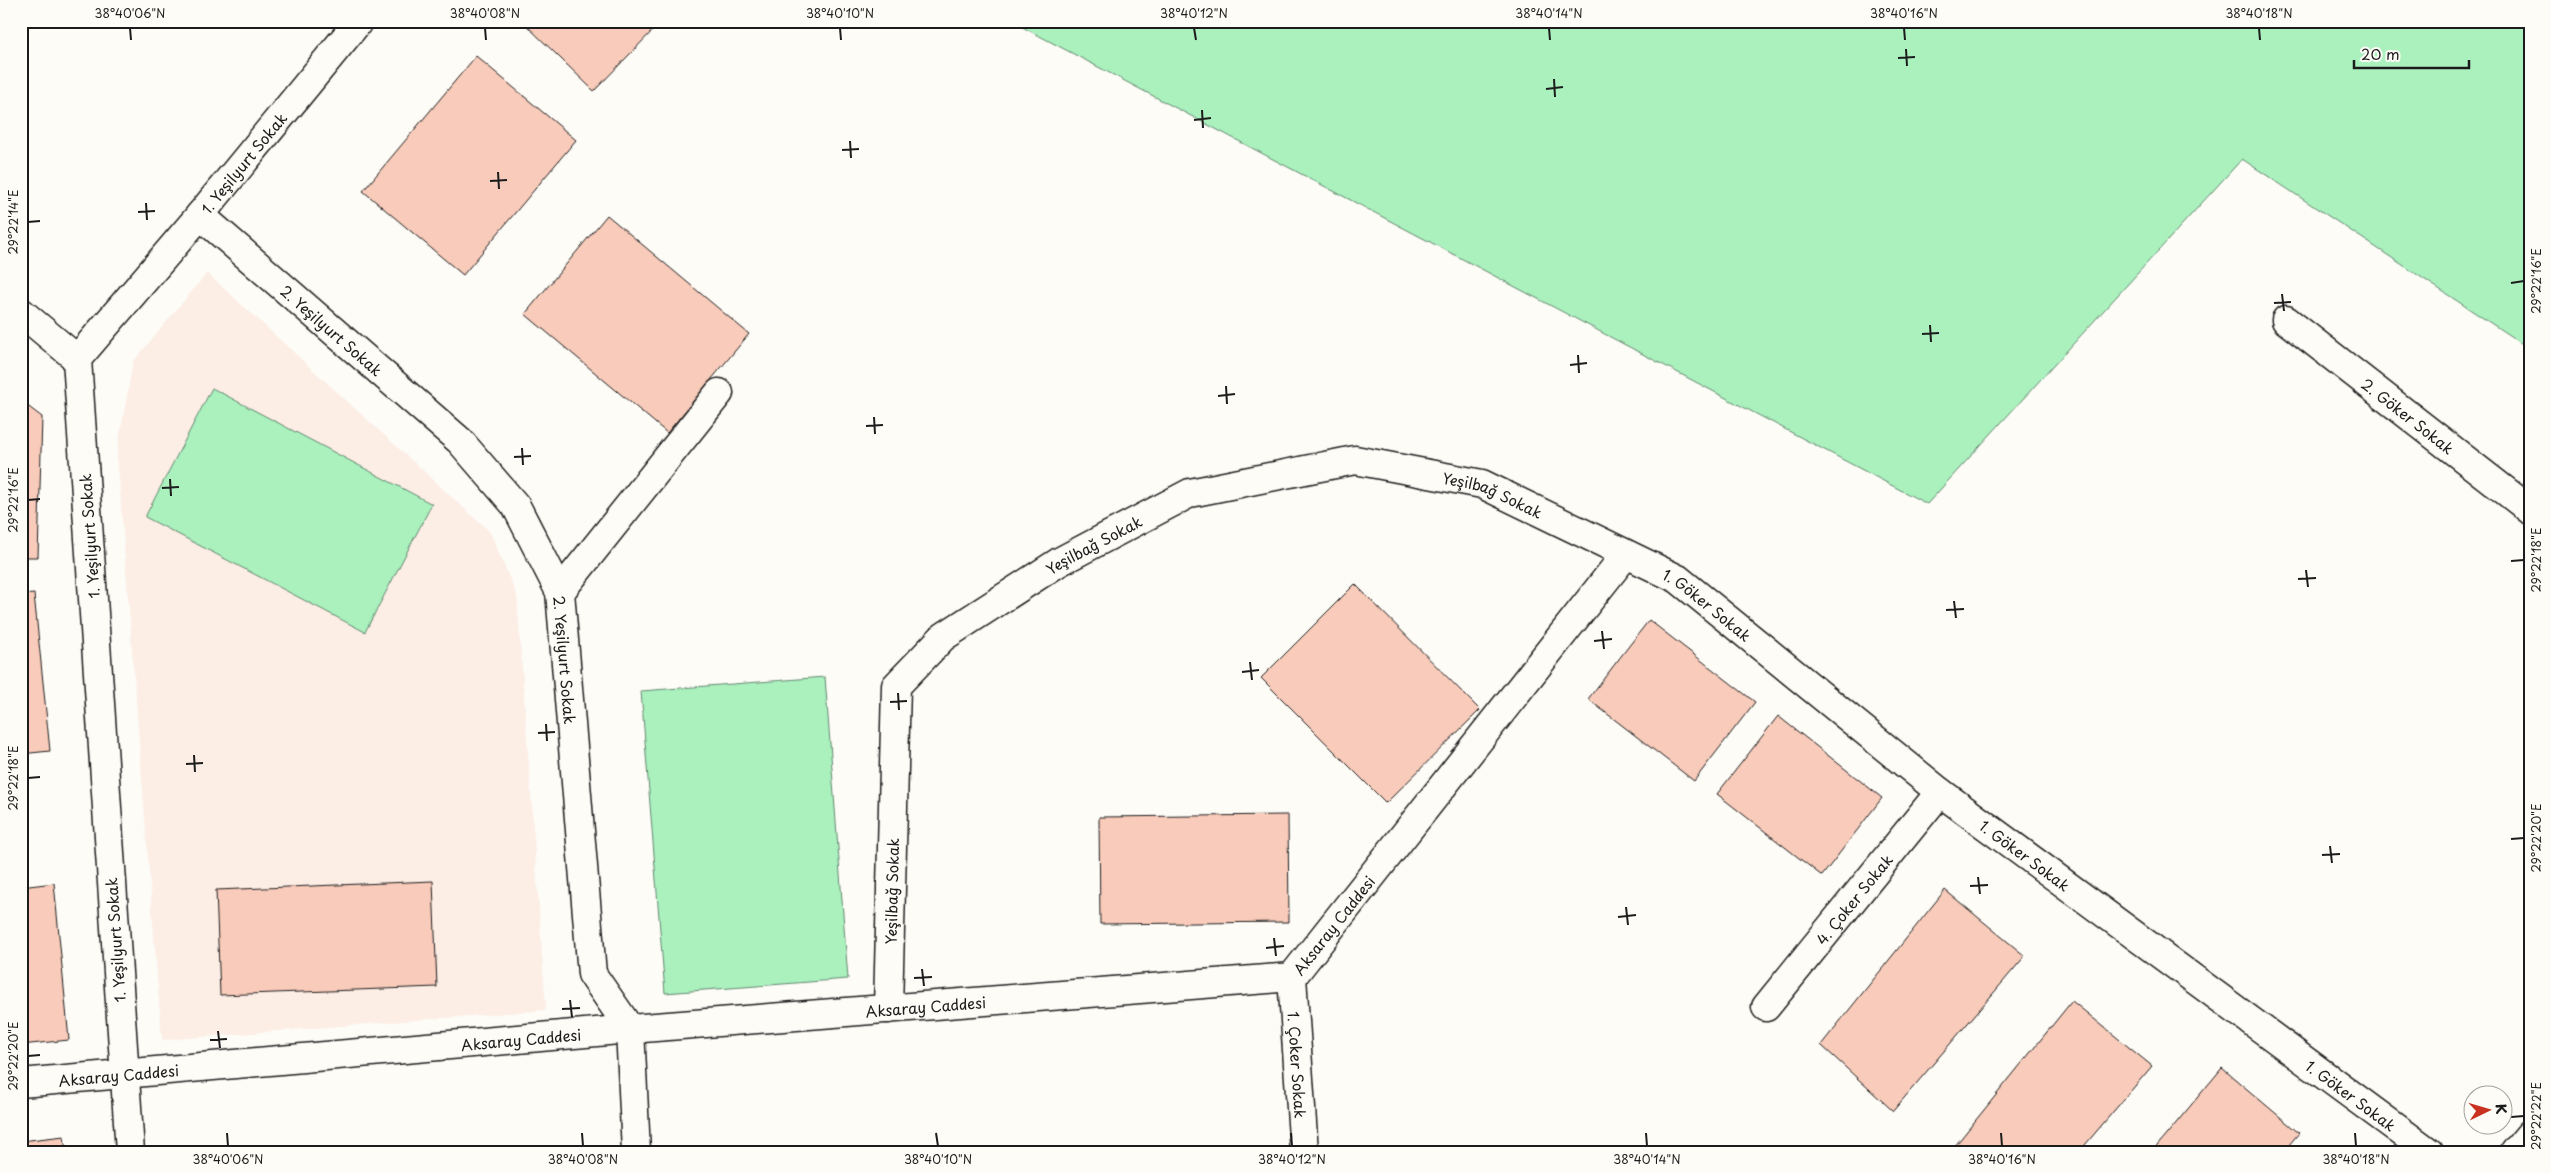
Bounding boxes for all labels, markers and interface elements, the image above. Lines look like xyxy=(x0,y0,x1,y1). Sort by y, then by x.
text: 38°40'06"N xyxy=(95,4,165,22)
text: 38°40'08"N xyxy=(450,4,520,22)
text: 38°40'10"N xyxy=(806,4,874,22)
text: 38°40'12"N xyxy=(1160,4,1228,22)
text: 38°40'14"N xyxy=(1515,4,1583,22)
text: 38°40'16"N xyxy=(1870,4,1938,22)
text: 38°40'18"N xyxy=(2225,4,2293,22)
scale bar xyxy=(2354,38,2468,70)
text: 20 m xyxy=(2361,42,2400,65)
street label: 1. Yeşilyurt Sokak xyxy=(194,107,292,218)
text: 29°22'14"E xyxy=(4,189,22,255)
text: 29°22'16"E xyxy=(2527,248,2545,314)
street label: 2. Yeşilyurt Sokak xyxy=(276,279,388,381)
street label: 2. Göker Sokak xyxy=(2357,372,2460,459)
street label: Yeşilbağ Sokak xyxy=(1441,465,1547,524)
text: 29°22'16"E xyxy=(4,467,22,533)
street label: 1. Yeşilyurt Sokak xyxy=(73,472,105,599)
street label: Yeşilbağ Sokak xyxy=(1041,509,1146,579)
text: 29°22'18"E xyxy=(2527,528,2545,592)
street label: 1. Göker Sokak xyxy=(1659,562,1757,646)
street label: 2. Yeşilyurt Sokak xyxy=(549,595,583,725)
text: 29°22'18"E xyxy=(4,746,22,810)
text: 29°22'20"E xyxy=(2527,804,2545,872)
street label: 1. Göker Sokak xyxy=(1975,814,2076,896)
street label: Yeşilbağ Sokak xyxy=(878,837,904,945)
street label: 4. Çoker Sokak xyxy=(1810,848,1898,949)
street label: Aksaray Caddesi xyxy=(1287,870,1380,979)
street label: 1. Yeşilyurt Sokak xyxy=(99,876,131,1003)
street label: Aksaray Caddesi xyxy=(865,990,987,1022)
street label: 1. Çoker Sokak xyxy=(1283,1011,1313,1119)
text: 29°22'20"E xyxy=(4,1022,22,1090)
street label: Aksaray Caddesi xyxy=(460,1022,582,1055)
street label: 1. Göker Sokak xyxy=(2301,1054,2402,1136)
street label: Aksaray Caddesi xyxy=(57,1058,180,1091)
text: 29°22'22"E xyxy=(2527,1082,2545,1150)
north arrow xyxy=(2464,1086,2514,1136)
text: K xyxy=(2491,1103,2512,1115)
text: 38°40'06"N xyxy=(193,1150,263,1168)
text: 38°40'08"N xyxy=(548,1150,618,1168)
text: 38°40'10"N xyxy=(904,1150,972,1168)
text: 38°40'12"N xyxy=(1258,1150,1326,1168)
text: 38°40'14"N xyxy=(1613,1150,1681,1168)
text: 38°40'16"N xyxy=(1968,1150,2036,1168)
text: 38°40'18"N xyxy=(2322,1150,2390,1168)

